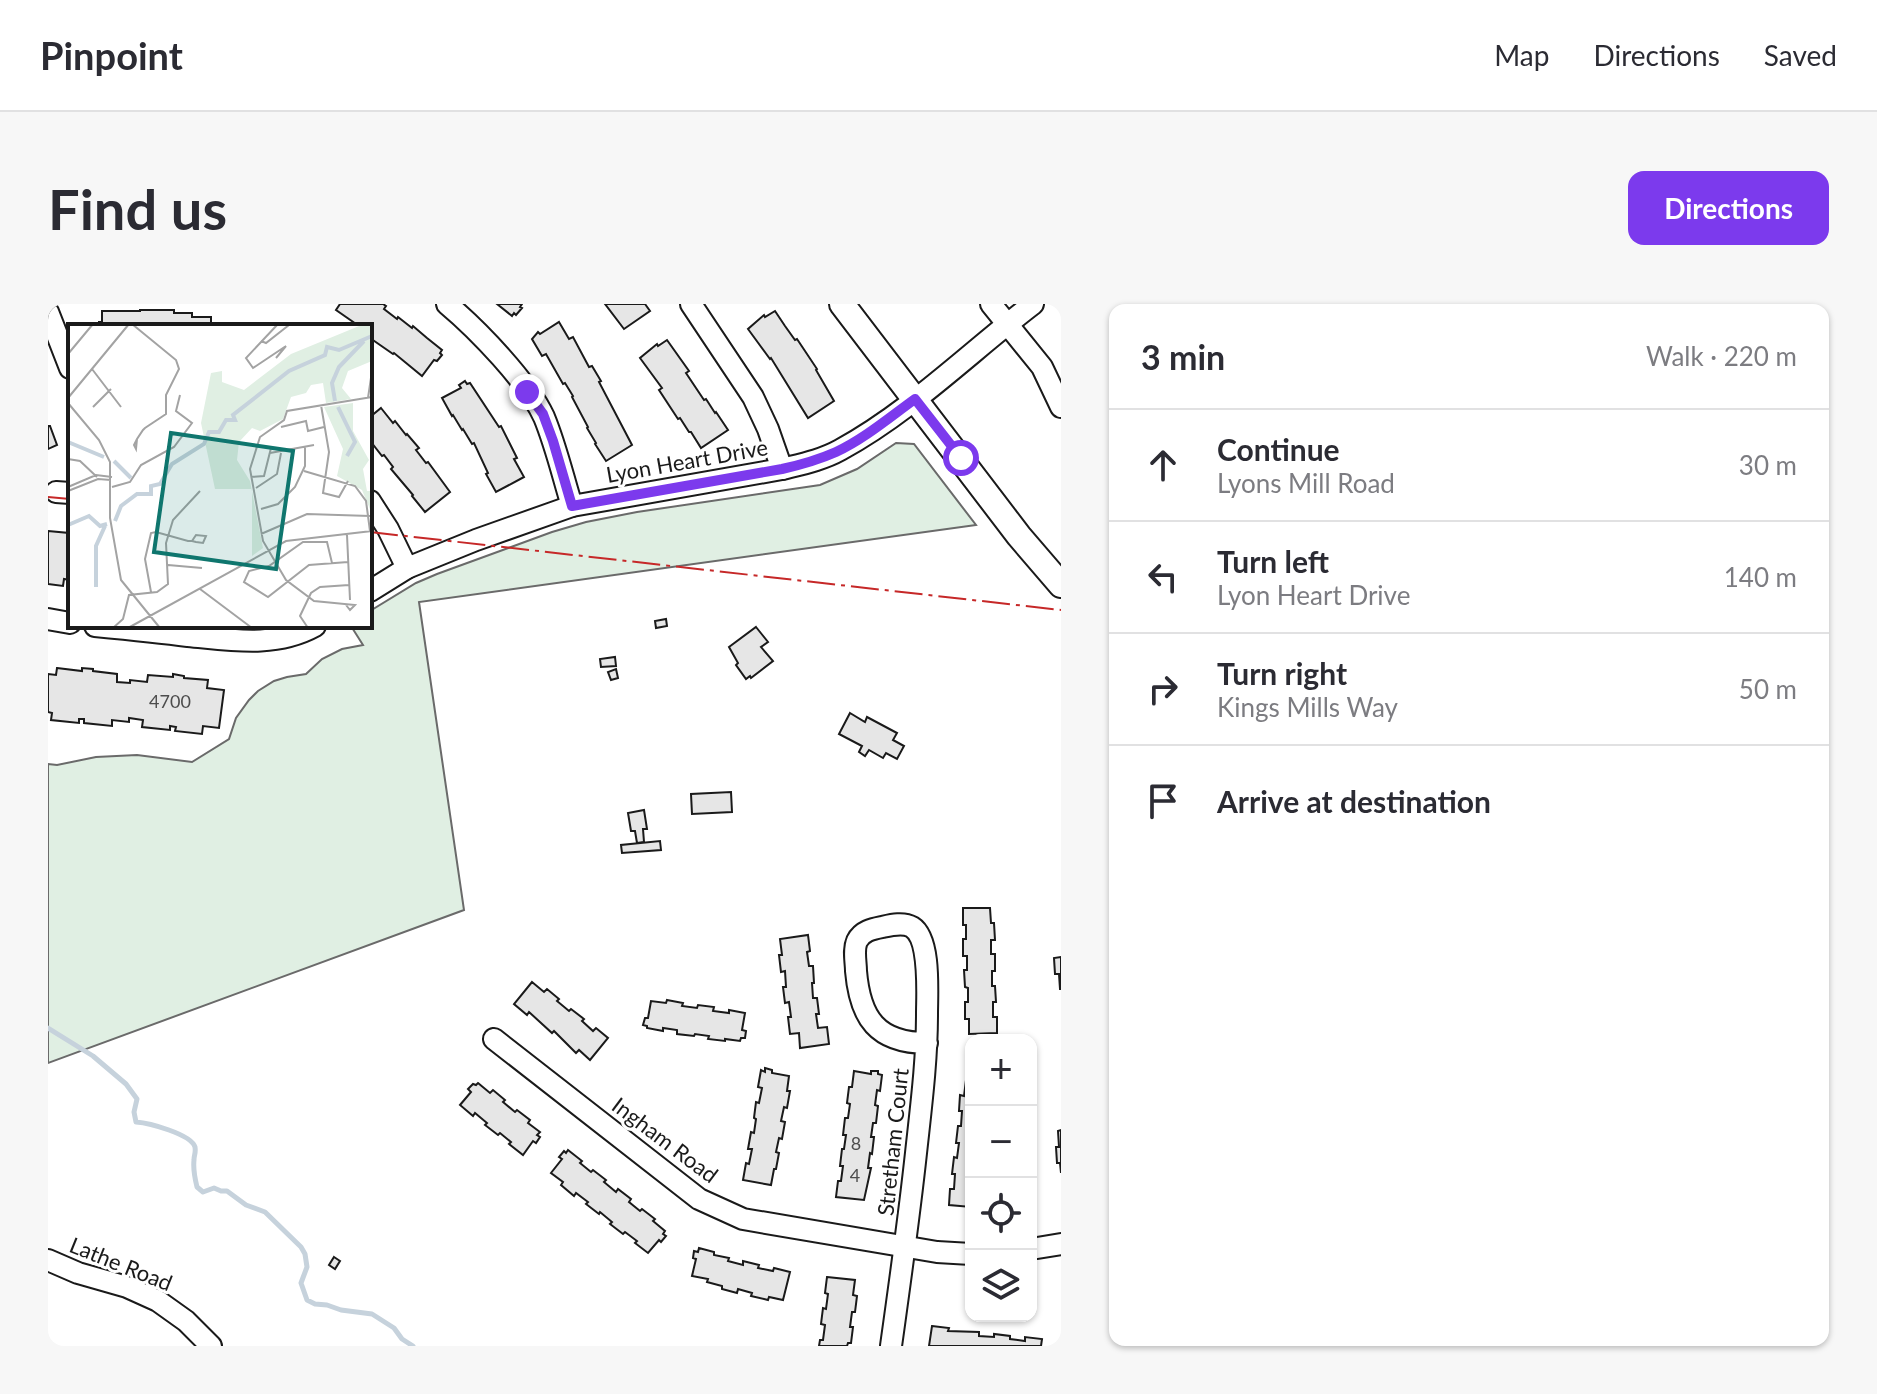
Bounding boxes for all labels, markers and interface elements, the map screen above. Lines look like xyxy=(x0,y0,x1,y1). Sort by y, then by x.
text: Pinpoint xyxy=(40,32,183,78)
text: Map xyxy=(1494,38,1549,72)
text: Directions xyxy=(1593,38,1720,72)
text: Saved xyxy=(1764,38,1837,72)
button: Directions xyxy=(1628,171,1829,245)
text: Find us xyxy=(48,175,227,242)
inset map xyxy=(68,324,372,628)
text: 3 min xyxy=(1141,336,1225,377)
text: Walk · 220 m xyxy=(1646,340,1797,372)
route end xyxy=(509,374,545,410)
text: Continue xyxy=(1217,431,1340,467)
street label: Lyon Heart Drive xyxy=(604,433,770,488)
route start xyxy=(943,440,979,476)
icon: ahead xyxy=(1141,443,1185,487)
text: 30 m xyxy=(1739,449,1797,481)
text: Lyons Mill Road xyxy=(1217,467,1395,499)
text: Turn left xyxy=(1217,543,1329,579)
icon: left xyxy=(1141,555,1185,599)
text: 140 m xyxy=(1724,561,1797,593)
text: Lyon Heart Drive xyxy=(1217,579,1410,611)
text: Turn right xyxy=(1217,655,1347,691)
icon: right xyxy=(1141,667,1185,711)
text: 50 m xyxy=(1739,673,1797,705)
house number: 4700 xyxy=(149,690,191,712)
text: Kings Mills Way xyxy=(1217,691,1398,723)
icon: arrive xyxy=(1141,779,1185,823)
text: Arrive at destination xyxy=(1217,783,1491,819)
map controls xyxy=(965,1034,1037,1322)
button: + xyxy=(965,1034,1037,1106)
street label: Stretham Court xyxy=(871,1067,914,1217)
street label: Ingham Road xyxy=(607,1091,724,1188)
button: − xyxy=(965,1106,1037,1178)
house number: 8 xyxy=(851,1132,861,1154)
house number: 4 xyxy=(850,1164,860,1186)
button: locate xyxy=(965,1178,1037,1250)
street label: Lathe Road xyxy=(66,1231,176,1296)
button: layers xyxy=(965,1250,1037,1322)

